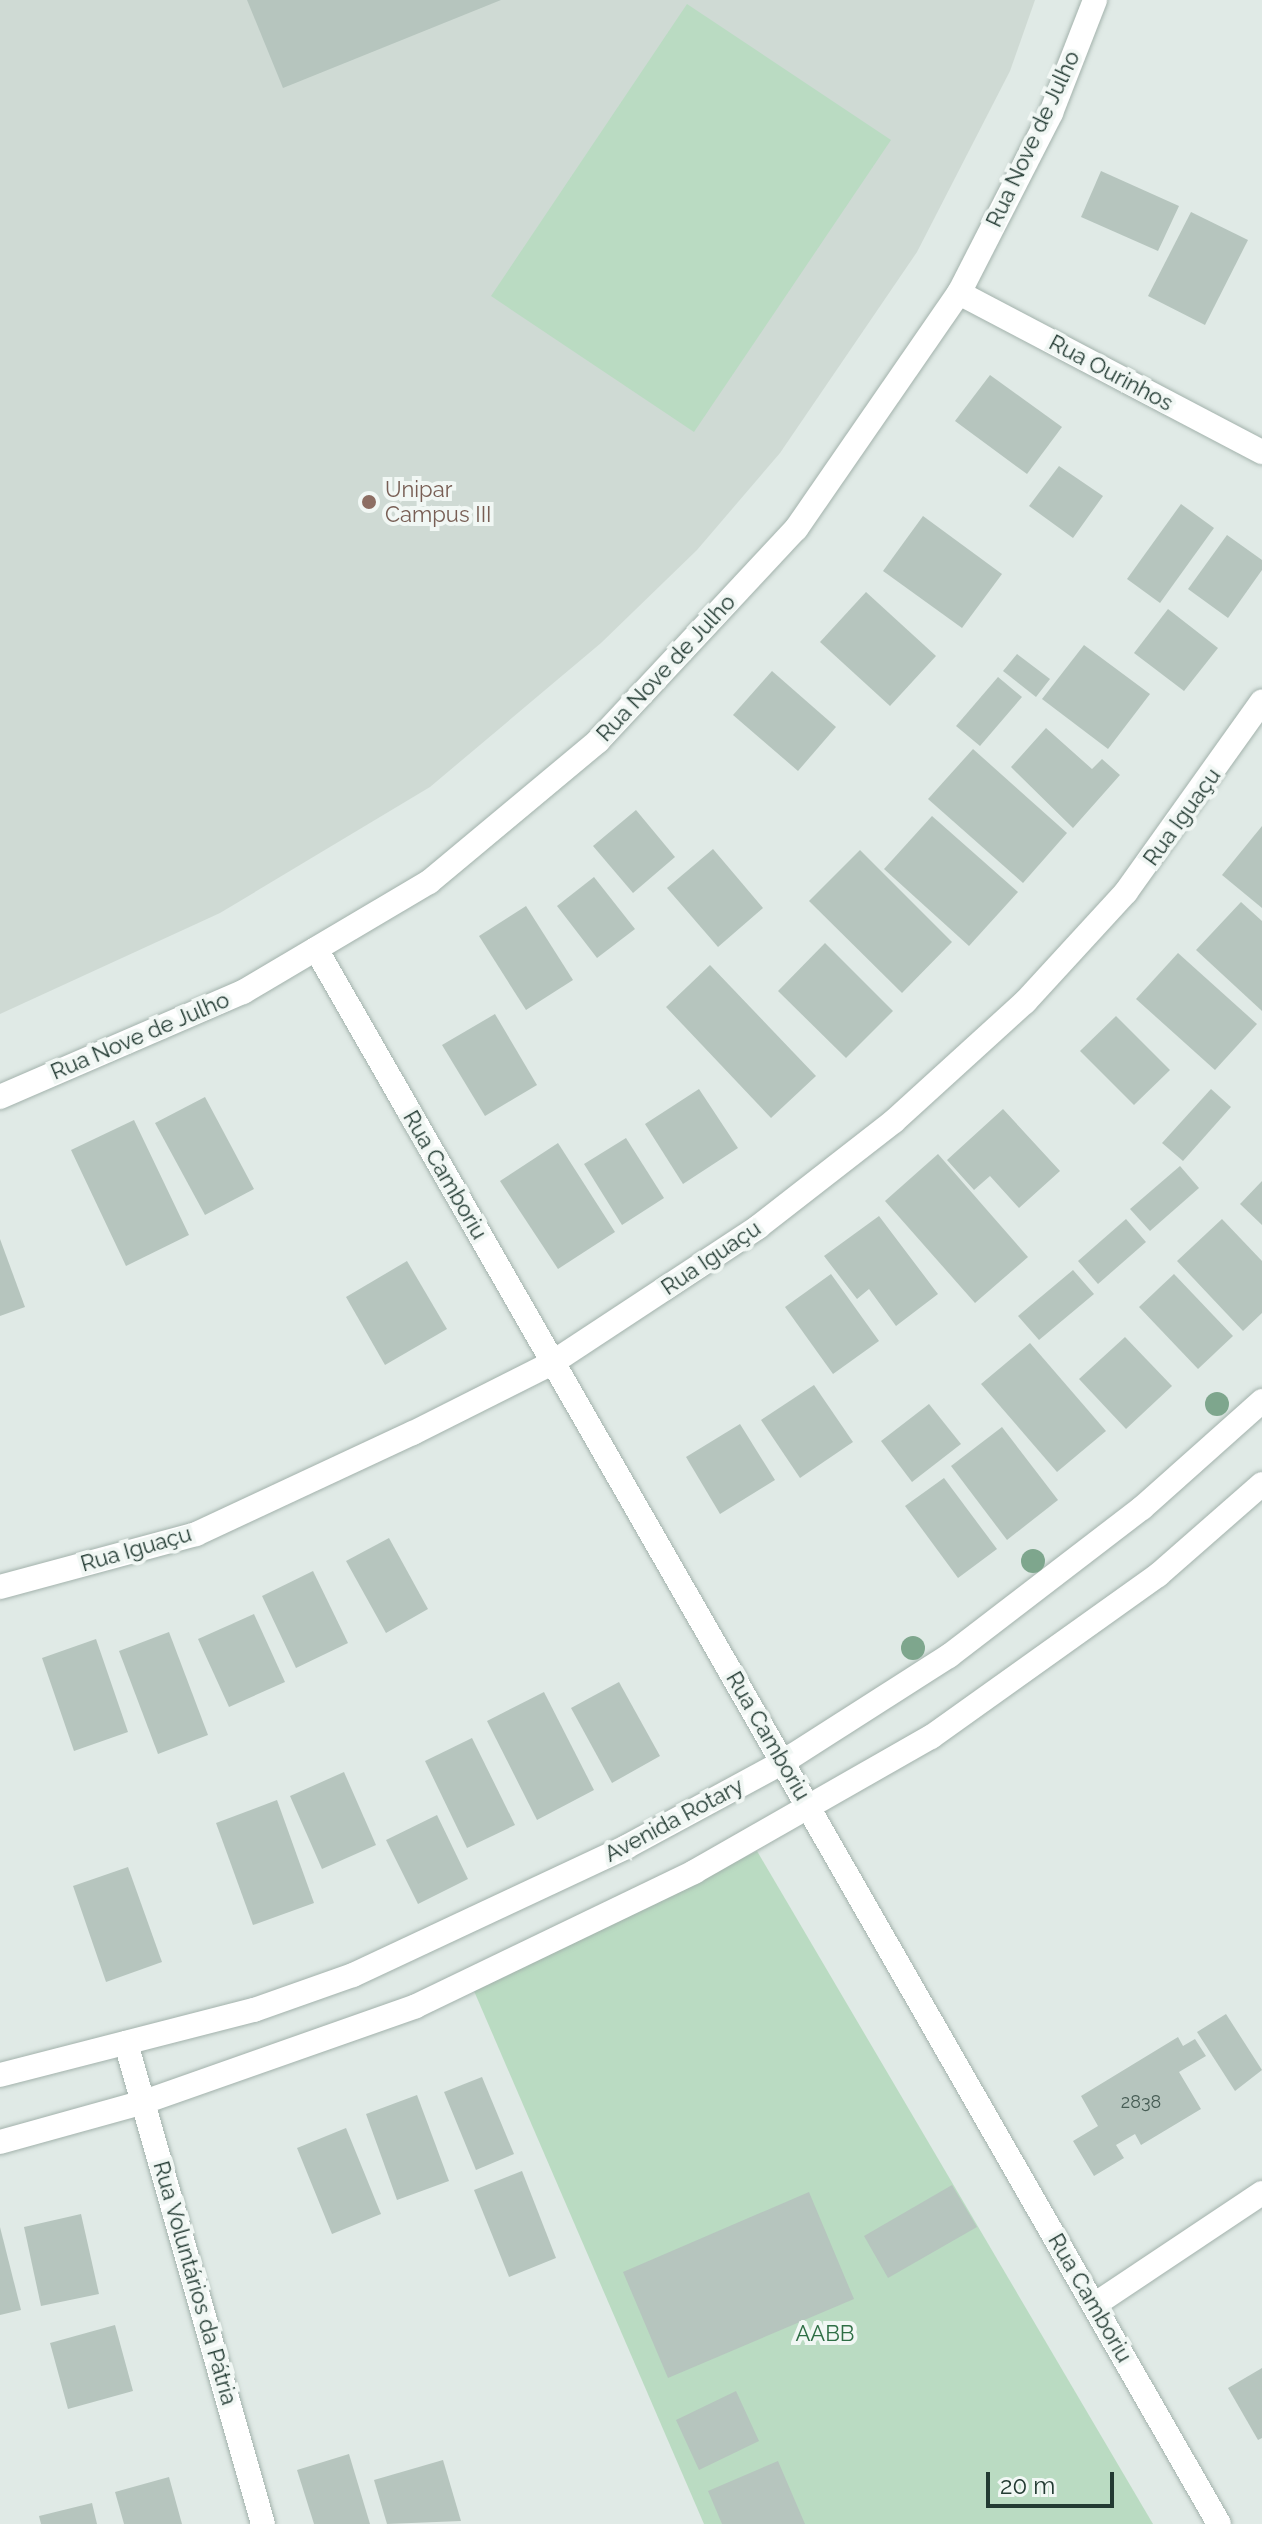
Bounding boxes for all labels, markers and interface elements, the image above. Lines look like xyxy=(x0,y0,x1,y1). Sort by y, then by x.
street label: Rua Nove de Julho xyxy=(980,46,1086,232)
street label: Rua Ourinhos xyxy=(1045,329,1177,417)
place label: Unipar Campus III xyxy=(385,476,492,528)
marker: Unipar Campus III xyxy=(360,493,378,511)
street label: Rua Nove de Julho xyxy=(591,589,741,747)
street label: Rua Iguaçu xyxy=(1138,763,1226,871)
street label: Rua Nove de Julho xyxy=(47,986,233,1086)
street label: Rua Camboriu xyxy=(397,1106,493,1244)
street label: Rua Iguaçu xyxy=(656,1215,766,1301)
street label: Rua Iguaçu xyxy=(78,1521,194,1577)
street label: Rua Camboriu xyxy=(720,1667,816,1805)
street label: Avenida Rotary xyxy=(600,1772,748,1868)
house number: 2838 xyxy=(1121,2091,1161,2113)
street label: Rua Voluntários da Pátria xyxy=(147,2158,243,2408)
street label: Rua Camboriu xyxy=(1042,2229,1138,2367)
park label: AABB xyxy=(795,2321,855,2347)
scale bar xyxy=(990,2456,1118,2506)
text: 20 m xyxy=(1000,2471,1055,2500)

